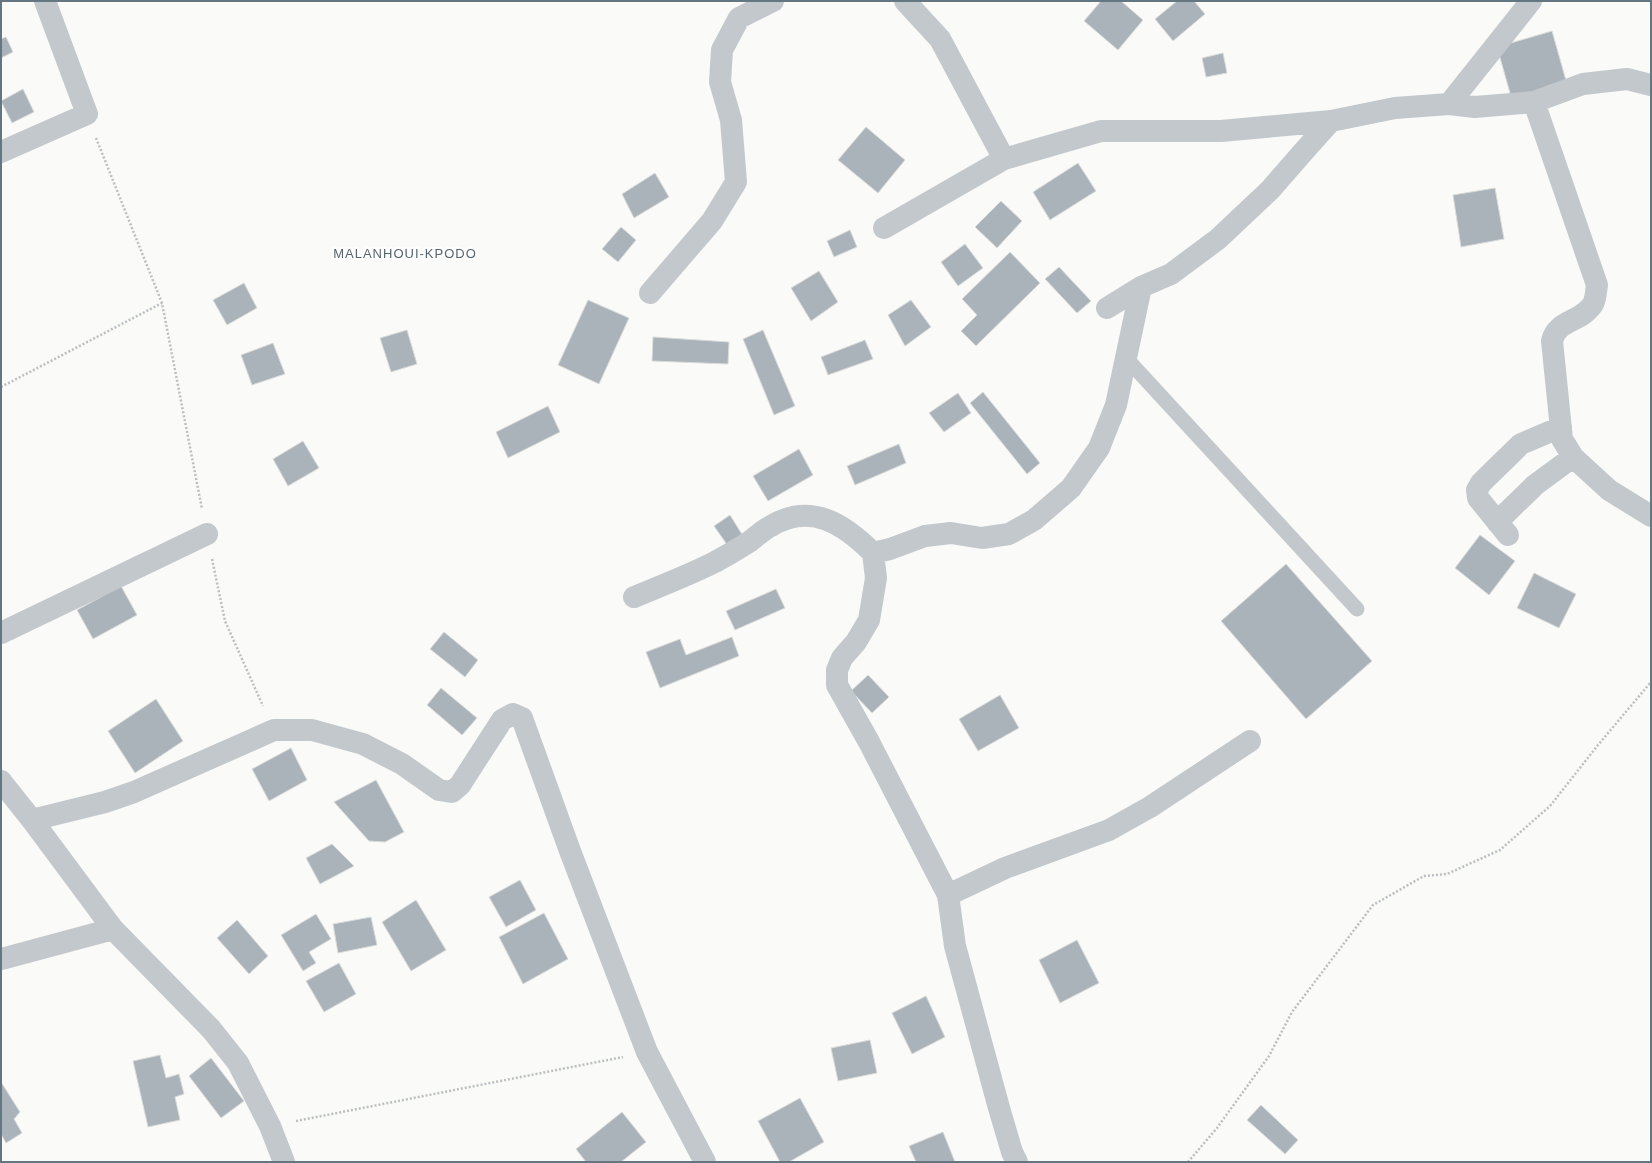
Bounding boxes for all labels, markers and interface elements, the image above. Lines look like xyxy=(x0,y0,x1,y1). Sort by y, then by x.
district label: MALANHOUI-KPODO xyxy=(333,246,477,261)

